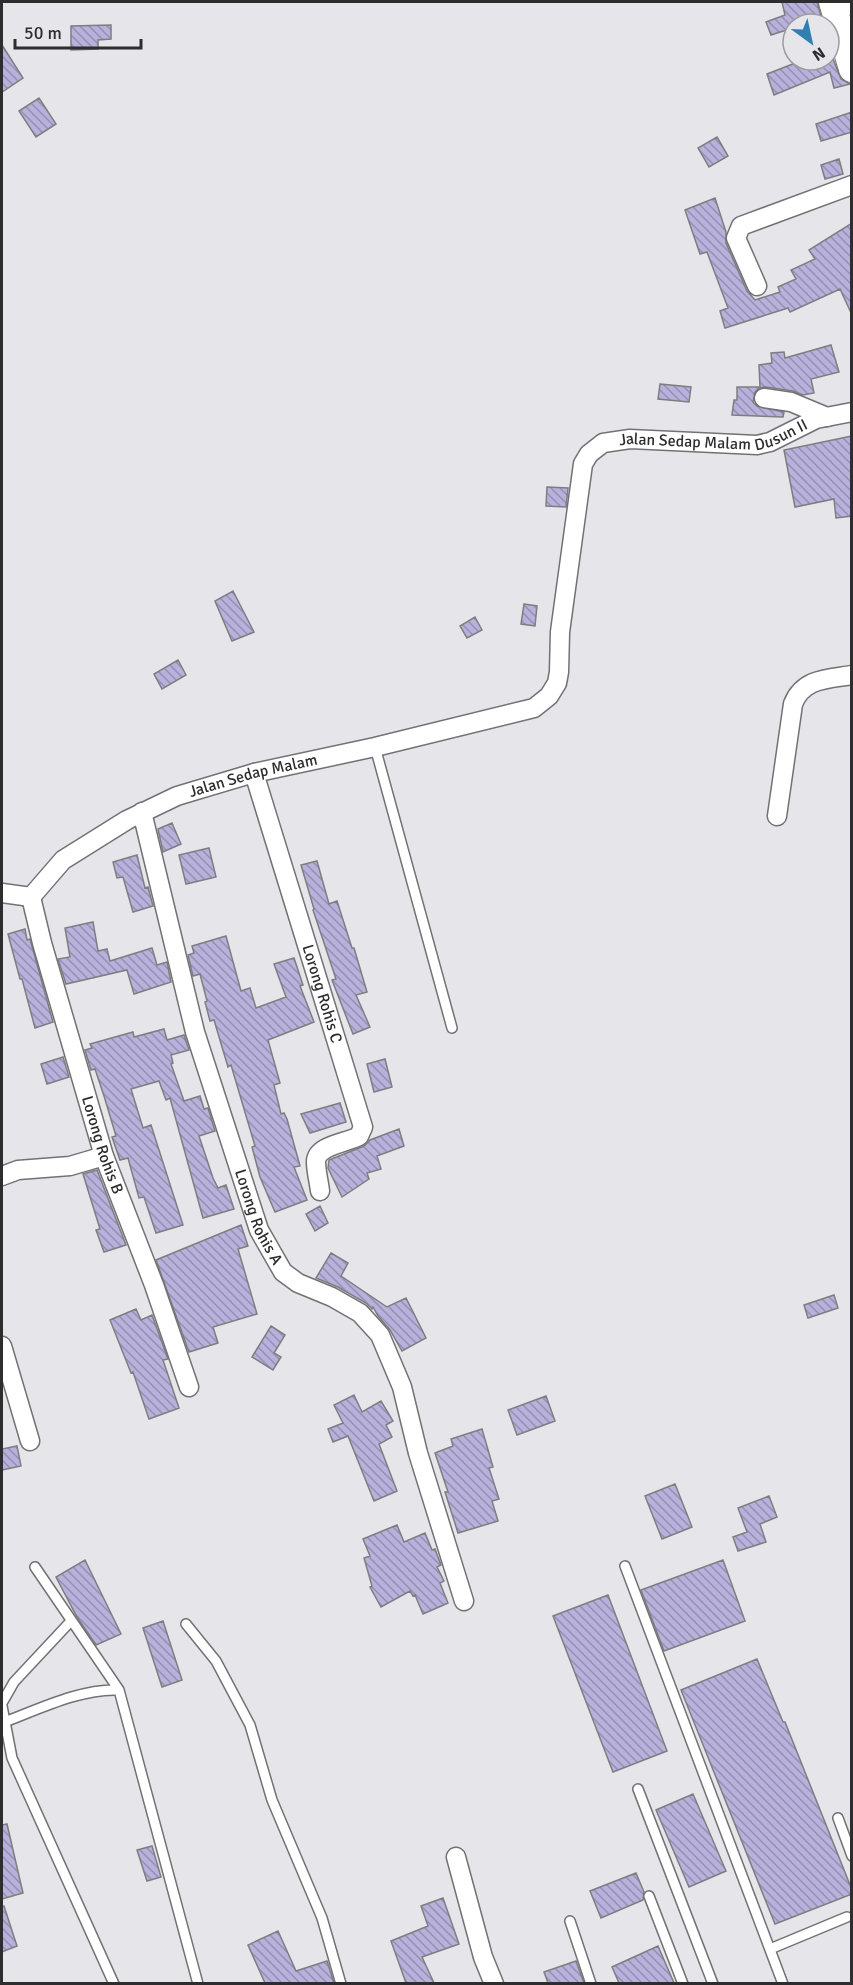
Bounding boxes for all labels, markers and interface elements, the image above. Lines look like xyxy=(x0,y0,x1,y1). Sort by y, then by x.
scale bar xyxy=(15,12,141,50)
north arrow xyxy=(781,12,841,72)
text: 50 m xyxy=(24,22,62,44)
text: N xyxy=(809,42,829,65)
street label: Jalan Sedap Malam Dusun II xyxy=(618,415,811,455)
street label: Jalan Sedap Malam xyxy=(186,750,319,802)
street label: Lorong Rohis C xyxy=(297,942,347,1046)
street label: Lorong Rohis B xyxy=(77,1094,128,1197)
street label: Lorong Rohis A xyxy=(230,1167,287,1269)

